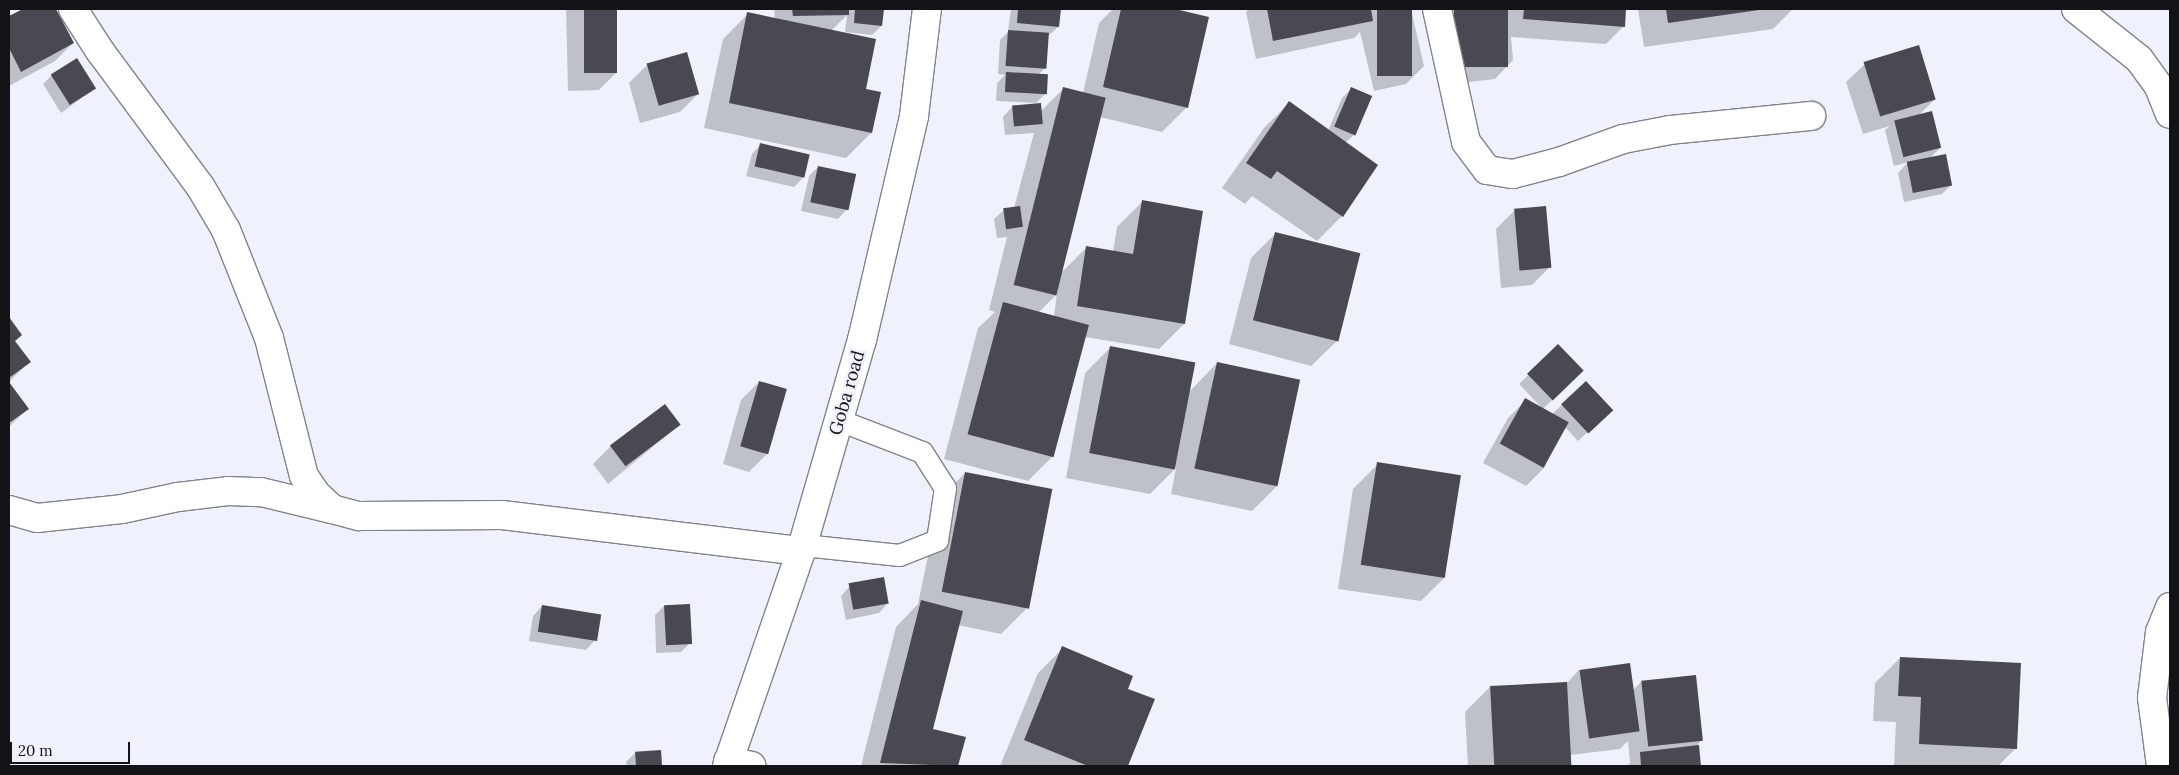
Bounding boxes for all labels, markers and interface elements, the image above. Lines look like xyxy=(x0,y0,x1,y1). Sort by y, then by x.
street label: Goba road xyxy=(825,348,869,438)
scale bar xyxy=(12,732,132,764)
text: 20 m xyxy=(18,741,53,760)

